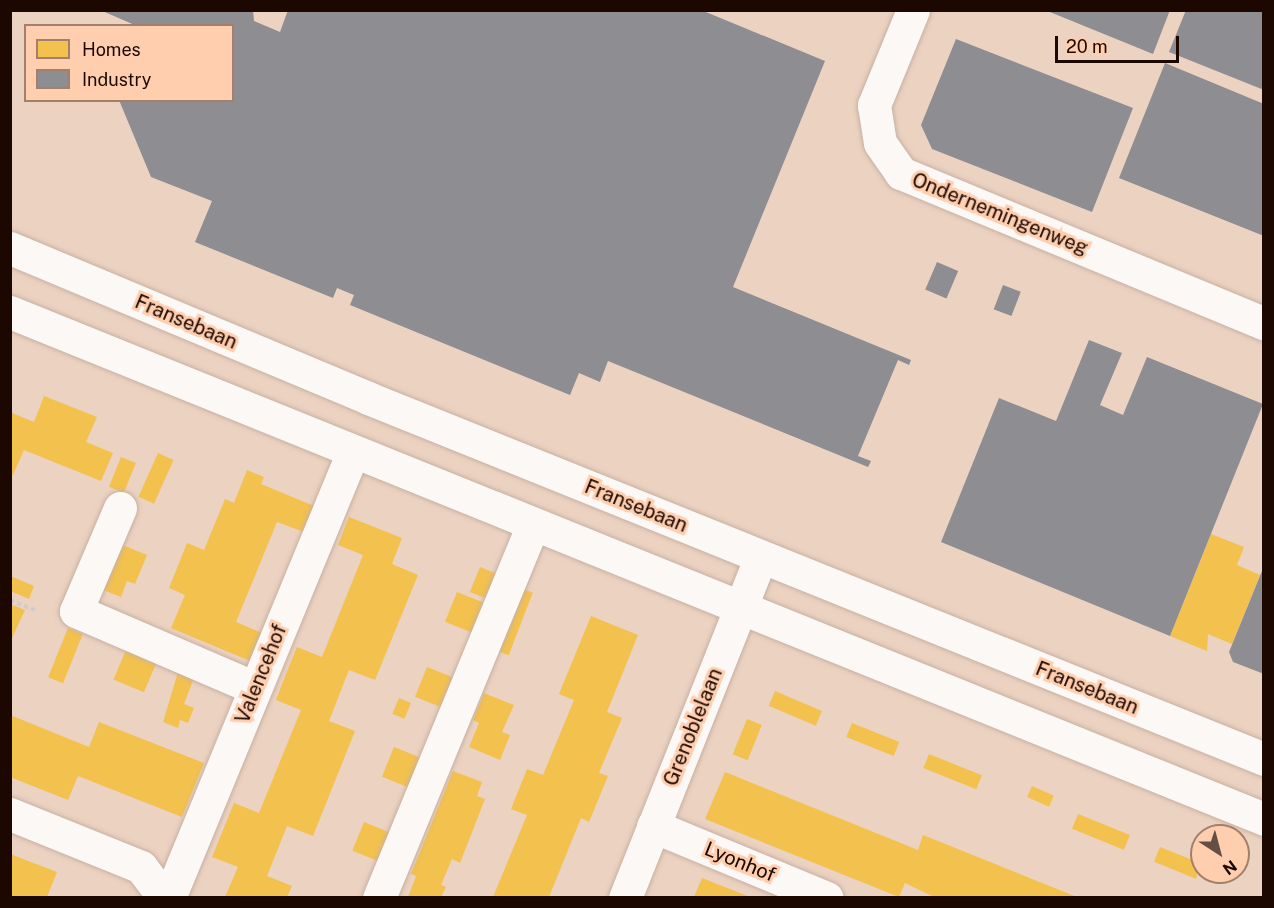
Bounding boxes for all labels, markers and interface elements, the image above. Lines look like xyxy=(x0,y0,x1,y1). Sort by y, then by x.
legend xyxy=(24,24,234,102)
scale bar xyxy=(1058,24,1182,62)
text: 20 m xyxy=(1066,36,1108,57)
text: Homes xyxy=(82,39,141,60)
text: Industry xyxy=(82,69,151,90)
street label: Ondernemingenweg xyxy=(908,168,1092,260)
street label: Fransebaan xyxy=(131,290,241,354)
street label: Fransebaan xyxy=(581,475,691,537)
street label: Valencehof xyxy=(230,621,292,727)
street label: Fransebaan xyxy=(1032,657,1142,719)
street label: Grenoblelaan xyxy=(658,665,728,789)
north arrow xyxy=(1190,824,1250,884)
street label: Lyonhof xyxy=(701,837,779,887)
text: N xyxy=(1219,856,1240,879)

